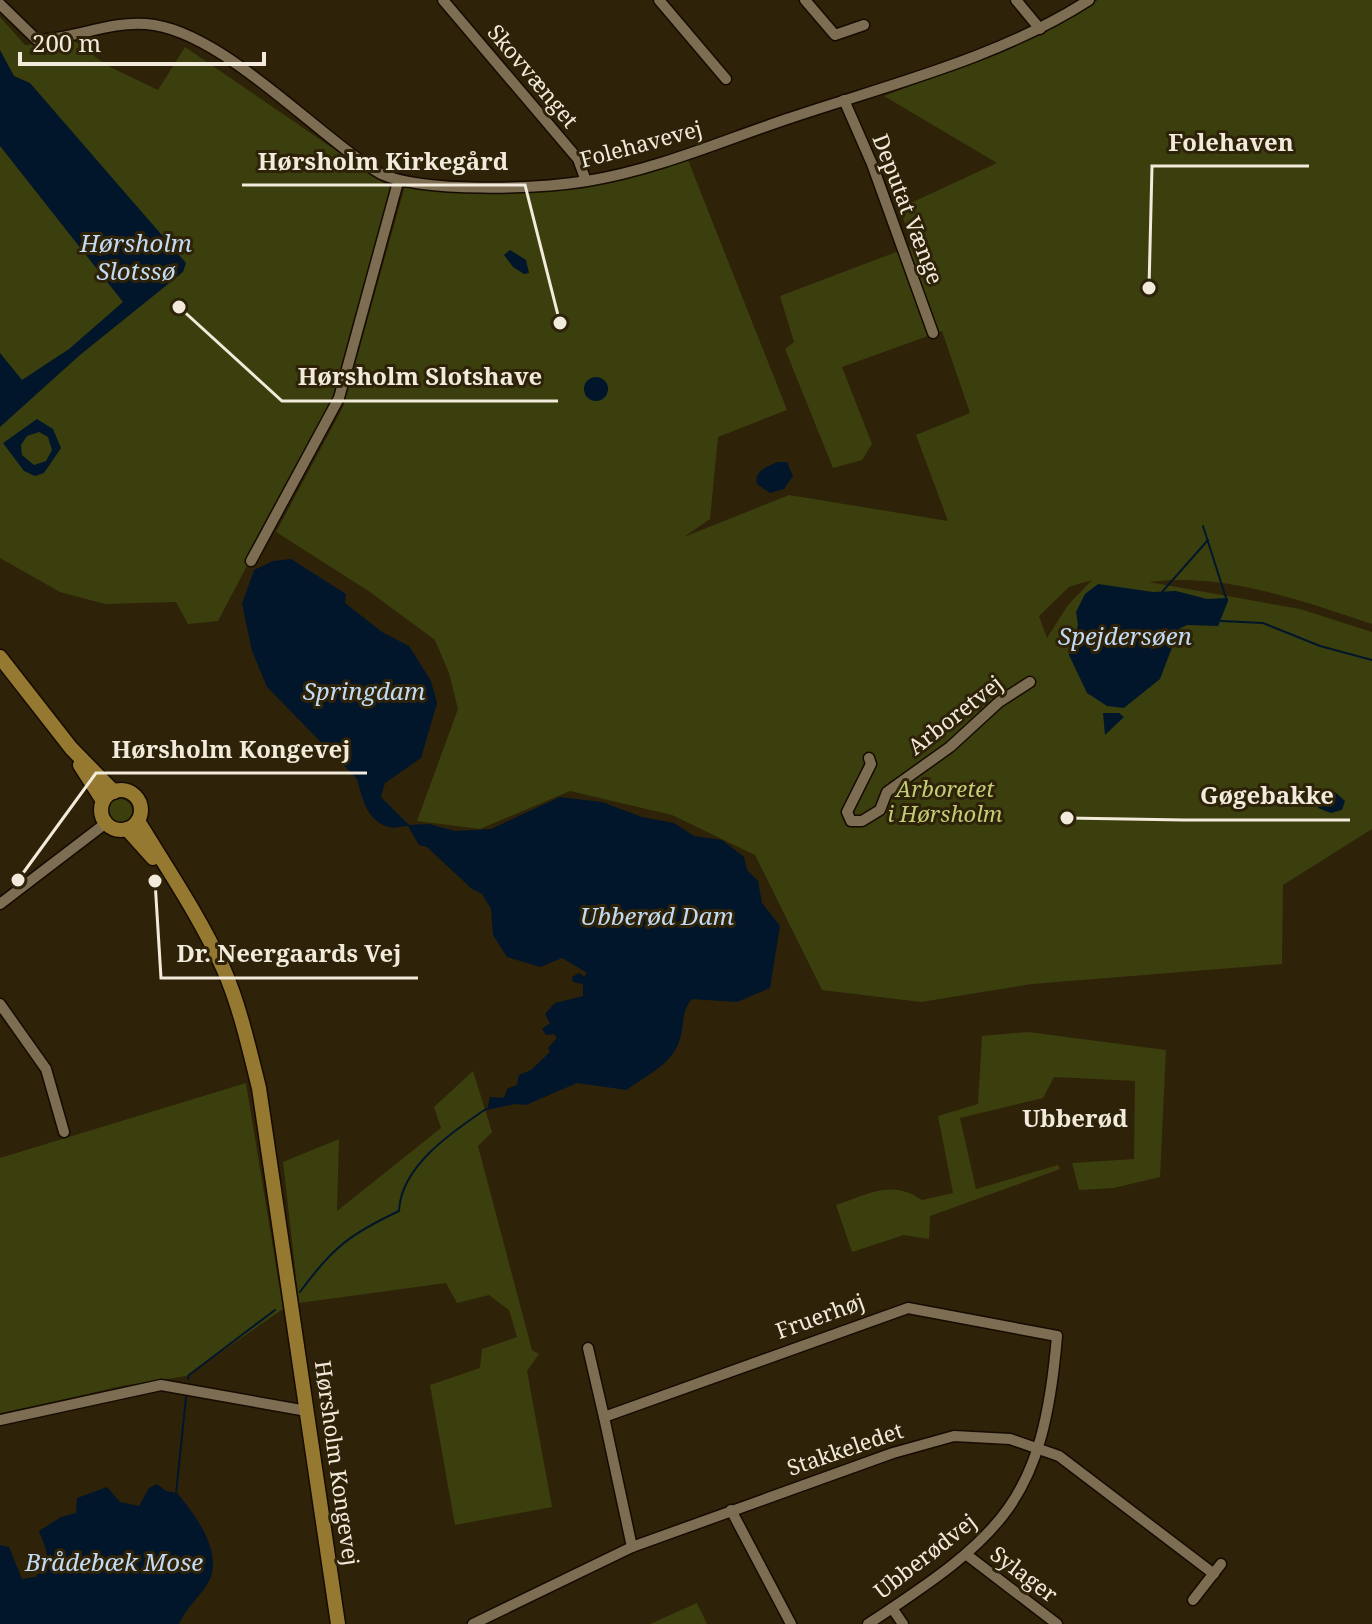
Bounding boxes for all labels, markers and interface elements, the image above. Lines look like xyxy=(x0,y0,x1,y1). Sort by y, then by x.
scale bar xyxy=(20,16,264,66)
street label: Skovvænget xyxy=(482,17,586,134)
text: 200 m xyxy=(32,26,101,59)
street label: Folehavevej xyxy=(576,112,705,174)
callout: Folehaven xyxy=(1152,118,1309,166)
text: Folehaven xyxy=(1168,125,1294,158)
street label: Deputat Vænge xyxy=(866,129,951,288)
callout: Hørsholm Kirkegård xyxy=(242,137,525,185)
text: Hørsholm Kirkegård xyxy=(258,144,509,177)
water label: Hørsholm Slotssø xyxy=(79,226,193,287)
callout: Hørsholm Slotshave xyxy=(282,353,558,401)
text: Hørsholm Slotshave xyxy=(298,359,542,392)
water label: Spejdersøen xyxy=(1058,619,1192,652)
street label: Arboretvej xyxy=(901,668,1008,761)
water label: Springdam xyxy=(303,674,426,707)
callout: Hørsholm Kongevej xyxy=(96,725,367,773)
text: Hørsholm Kongevej xyxy=(111,732,351,765)
callout: Gøgebakke xyxy=(1184,772,1350,820)
park label: Arboretet i Hørsholm xyxy=(887,773,1003,828)
text: Gøgebakke xyxy=(1200,778,1334,811)
water label: Ubberød Dam xyxy=(580,899,734,932)
callout: Dr. Neergaards Vej xyxy=(161,930,418,978)
text: Dr. Neergaards Vej xyxy=(176,936,402,969)
district label: Ubberød xyxy=(1022,1101,1128,1134)
street label: Fruerhøj xyxy=(771,1285,868,1345)
street label: Hørsholm Kongevej xyxy=(309,1358,367,1567)
street label: Stakkeledet xyxy=(783,1414,907,1482)
street label: Ubberødvej xyxy=(867,1506,982,1605)
street label: Sylager xyxy=(985,1538,1065,1609)
water label: Brådebæk Mose xyxy=(24,1545,203,1578)

